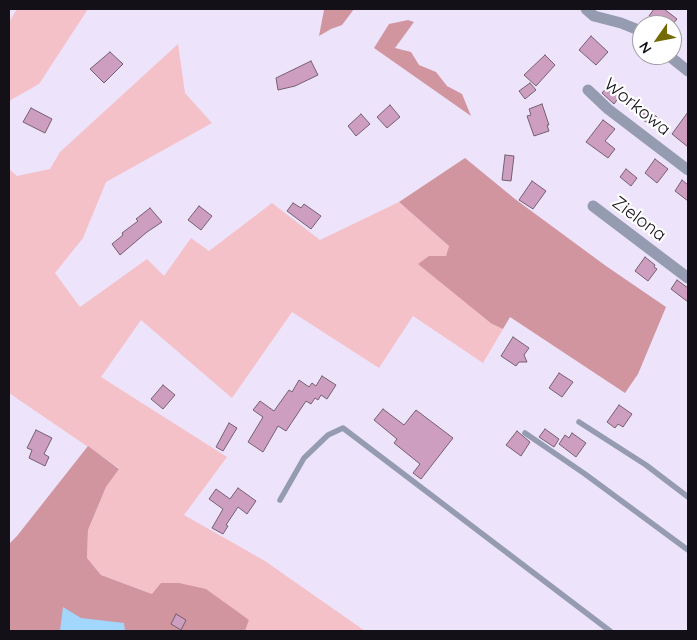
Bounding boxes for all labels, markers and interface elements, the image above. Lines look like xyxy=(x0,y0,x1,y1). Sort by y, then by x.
north arrow xyxy=(632,15,682,65)
text: N xyxy=(635,38,656,57)
street label: Workowa xyxy=(599,74,675,140)
street label: Zielona xyxy=(608,192,670,246)

